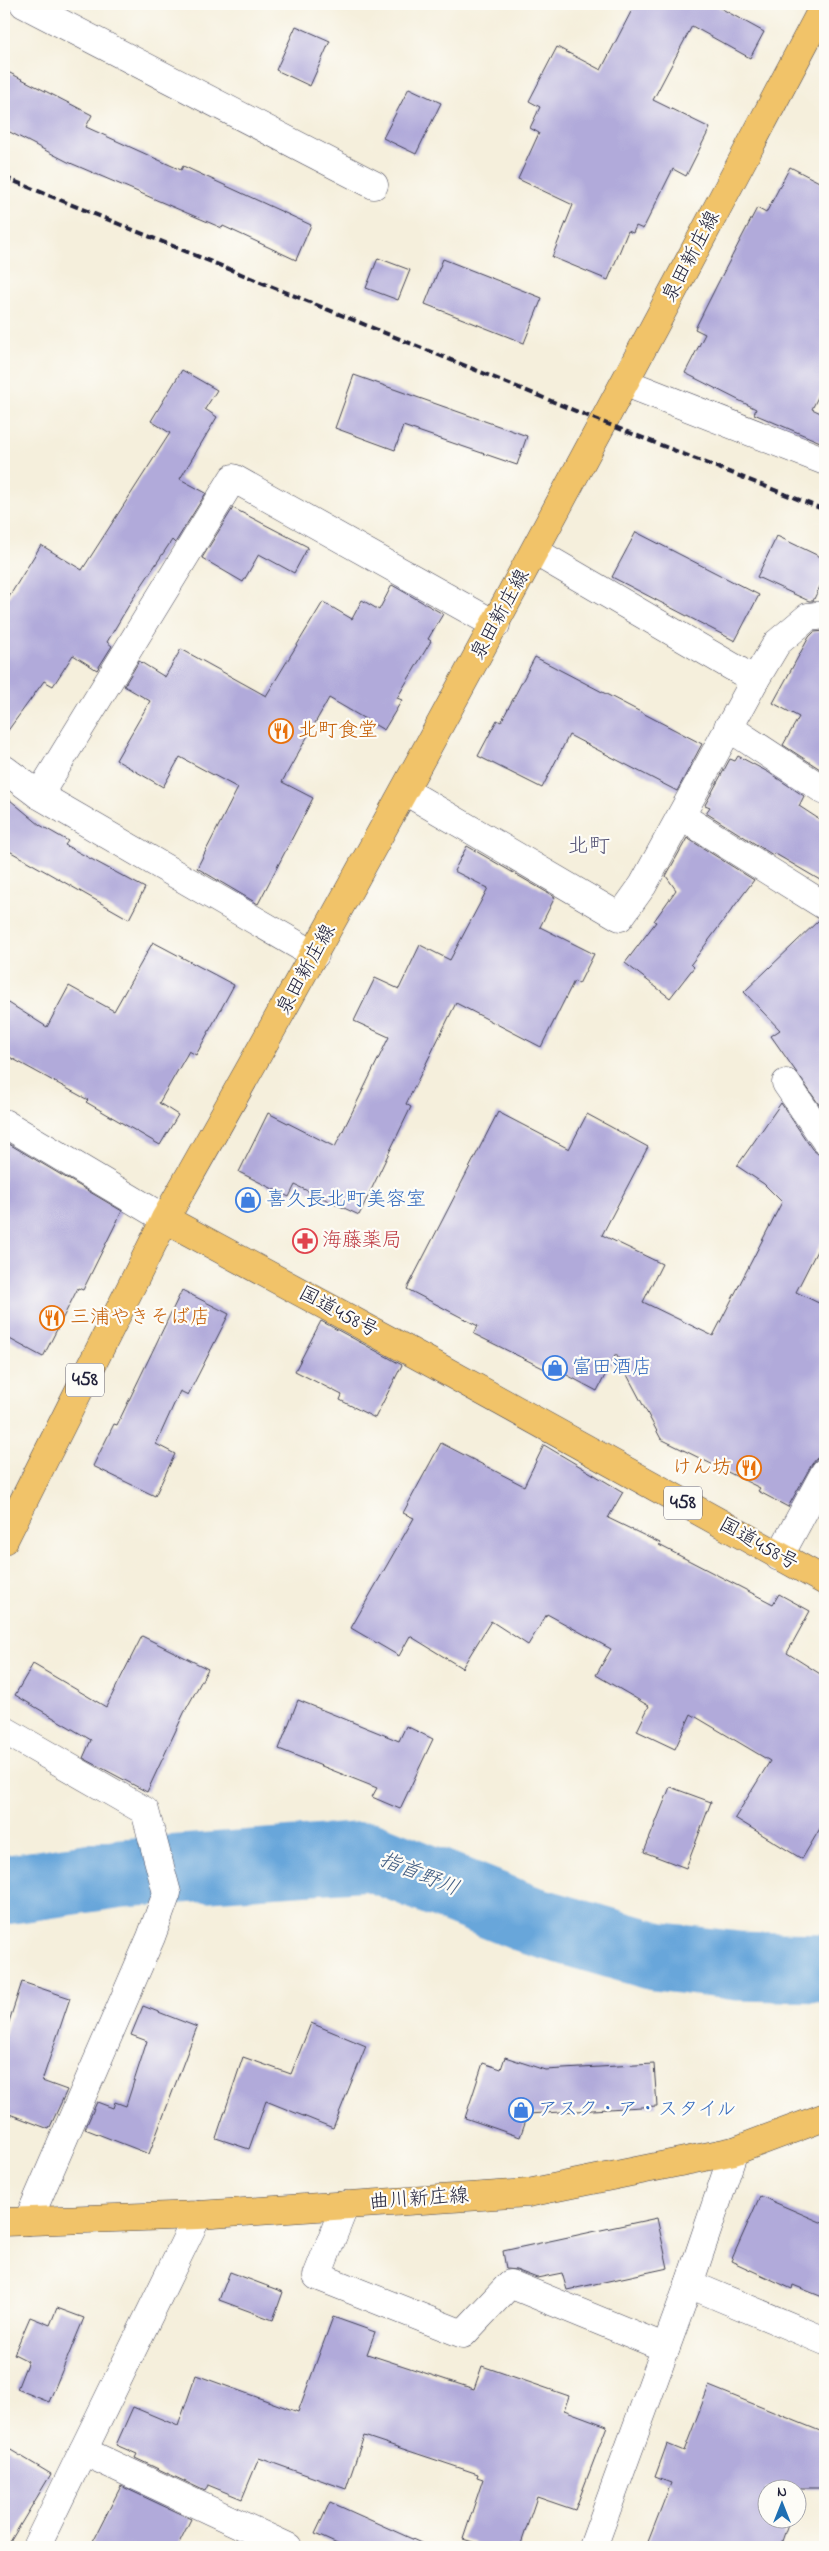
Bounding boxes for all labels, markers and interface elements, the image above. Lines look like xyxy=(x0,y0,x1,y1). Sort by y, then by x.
street label: 泉田新庄線 xyxy=(656,206,728,308)
street label: 泉田新庄線 xyxy=(464,564,538,666)
place label: 北町食堂 xyxy=(298,717,378,746)
restaurant icon: 北町食堂 xyxy=(268,718,294,744)
district label: 北町 xyxy=(568,832,610,862)
street label: 泉田新庄線 xyxy=(270,919,344,1021)
place label: 喜久長北町美容室 xyxy=(266,1186,426,1215)
shop icon: 喜久長北町美容室 xyxy=(235,1187,261,1213)
place label: 海藤薬局 xyxy=(322,1227,402,1256)
pharmacy icon: 海藤薬局 xyxy=(292,1228,318,1254)
street label: 国道458号 xyxy=(293,1280,383,1346)
place label: 三浦やきそば店 xyxy=(70,1304,210,1333)
restaurant icon: 三浦やきそば店 xyxy=(39,1305,65,1331)
place label: 富田酒店 xyxy=(572,1354,652,1383)
shop icon: 富田酒店 xyxy=(542,1355,568,1381)
road number: 458 xyxy=(66,1364,104,1396)
place label: けん坊 xyxy=(672,1454,732,1483)
restaurant icon: けん坊 xyxy=(736,1455,762,1481)
road number: 458 xyxy=(664,1486,702,1520)
street label: 国道458号 xyxy=(713,1511,803,1579)
water label: 指首野川 xyxy=(374,1845,464,1905)
place label: アスク・ア・スタイル xyxy=(538,2096,736,2125)
shop icon: アスク・ア・スタイル xyxy=(508,2097,534,2123)
street label: 曲川新庄線 xyxy=(368,2182,470,2218)
north arrow xyxy=(756,2478,806,2528)
text: N xyxy=(777,2482,787,2503)

